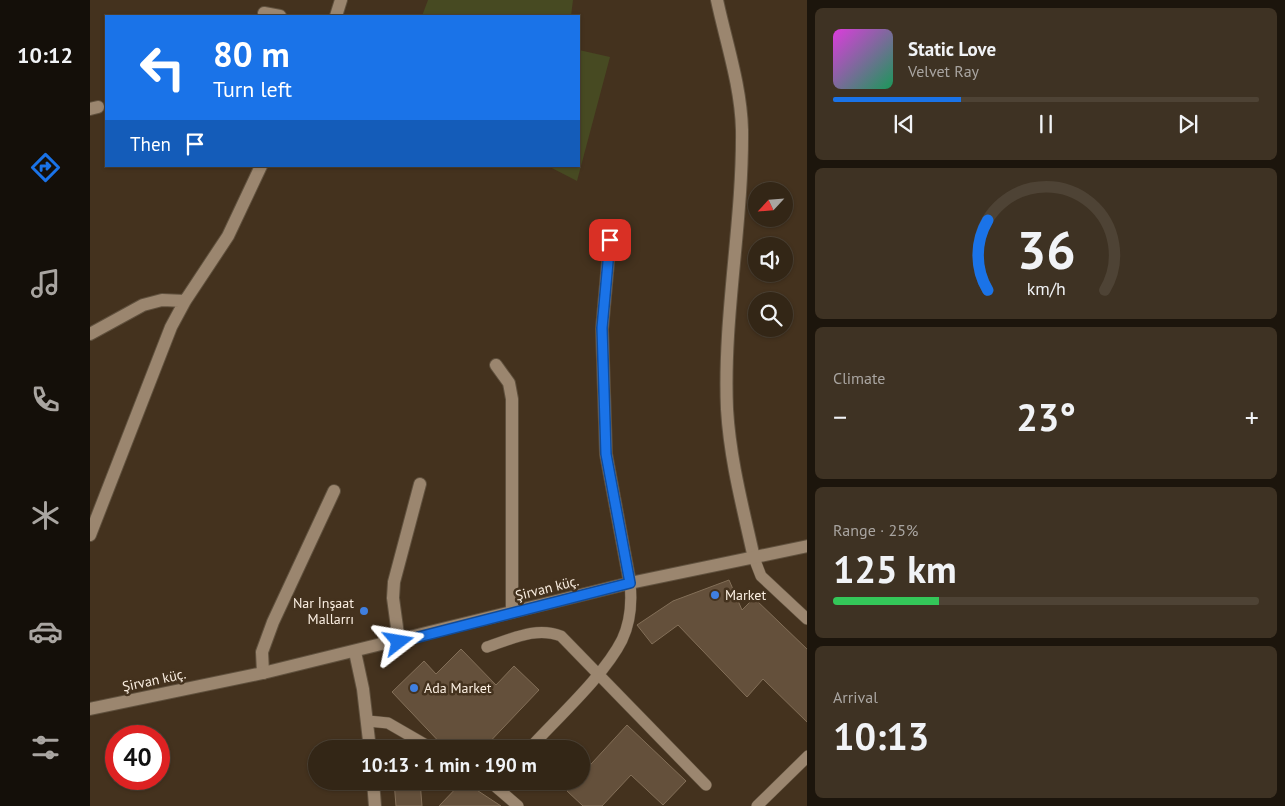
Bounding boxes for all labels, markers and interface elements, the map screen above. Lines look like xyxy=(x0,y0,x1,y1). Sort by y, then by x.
text: 80 m xyxy=(213,31,290,77)
icon: left xyxy=(130,35,195,100)
text: Static Love xyxy=(908,37,996,61)
text: 10:12 xyxy=(17,41,73,69)
text: Velvet Ray xyxy=(908,61,979,81)
text: Turn left xyxy=(213,75,292,103)
icon: previous xyxy=(890,110,918,138)
icon: pause xyxy=(1032,110,1060,138)
icon: next xyxy=(1174,110,1202,138)
icon: arrive xyxy=(181,130,209,158)
text: Then xyxy=(130,132,171,156)
icon: directions xyxy=(28,150,63,185)
north arrow xyxy=(748,182,792,228)
map controls xyxy=(748,182,793,337)
text: 36 xyxy=(1017,216,1075,283)
pin xyxy=(589,219,631,261)
icon: arrive xyxy=(596,226,624,254)
button: sound xyxy=(748,237,793,282)
icon: music xyxy=(28,266,63,301)
text: km/h xyxy=(1026,277,1066,300)
button: search xyxy=(748,292,793,337)
text: Climate xyxy=(833,368,885,388)
icon: phone xyxy=(28,382,63,417)
text: 23° xyxy=(1016,392,1076,441)
text: − xyxy=(833,398,847,435)
text: + xyxy=(1245,398,1259,435)
icon: climate xyxy=(28,498,63,533)
text: Range · 25% xyxy=(833,520,918,540)
text: 125 km xyxy=(833,544,957,593)
street label: Şirvan küç. xyxy=(513,571,581,605)
place label: Market xyxy=(725,586,766,604)
marker: Market xyxy=(709,589,721,601)
place label: Nar İnşaat Mallarrı xyxy=(293,594,354,628)
marker: Nar İnşaat Mallarrı xyxy=(358,605,370,617)
icon: car xyxy=(28,614,63,649)
position arrow xyxy=(372,615,424,667)
street label: Şirvan küç. xyxy=(121,664,187,696)
place label: Ada Market xyxy=(424,679,492,697)
marker: Ada Market xyxy=(408,682,420,694)
text: Arrival xyxy=(833,687,878,707)
text: 10:13 xyxy=(833,711,929,760)
speed limit sign: 40 xyxy=(105,725,170,790)
icon: filters xyxy=(28,730,63,765)
text: 10:13 · 1 min · 190 m xyxy=(361,753,537,777)

